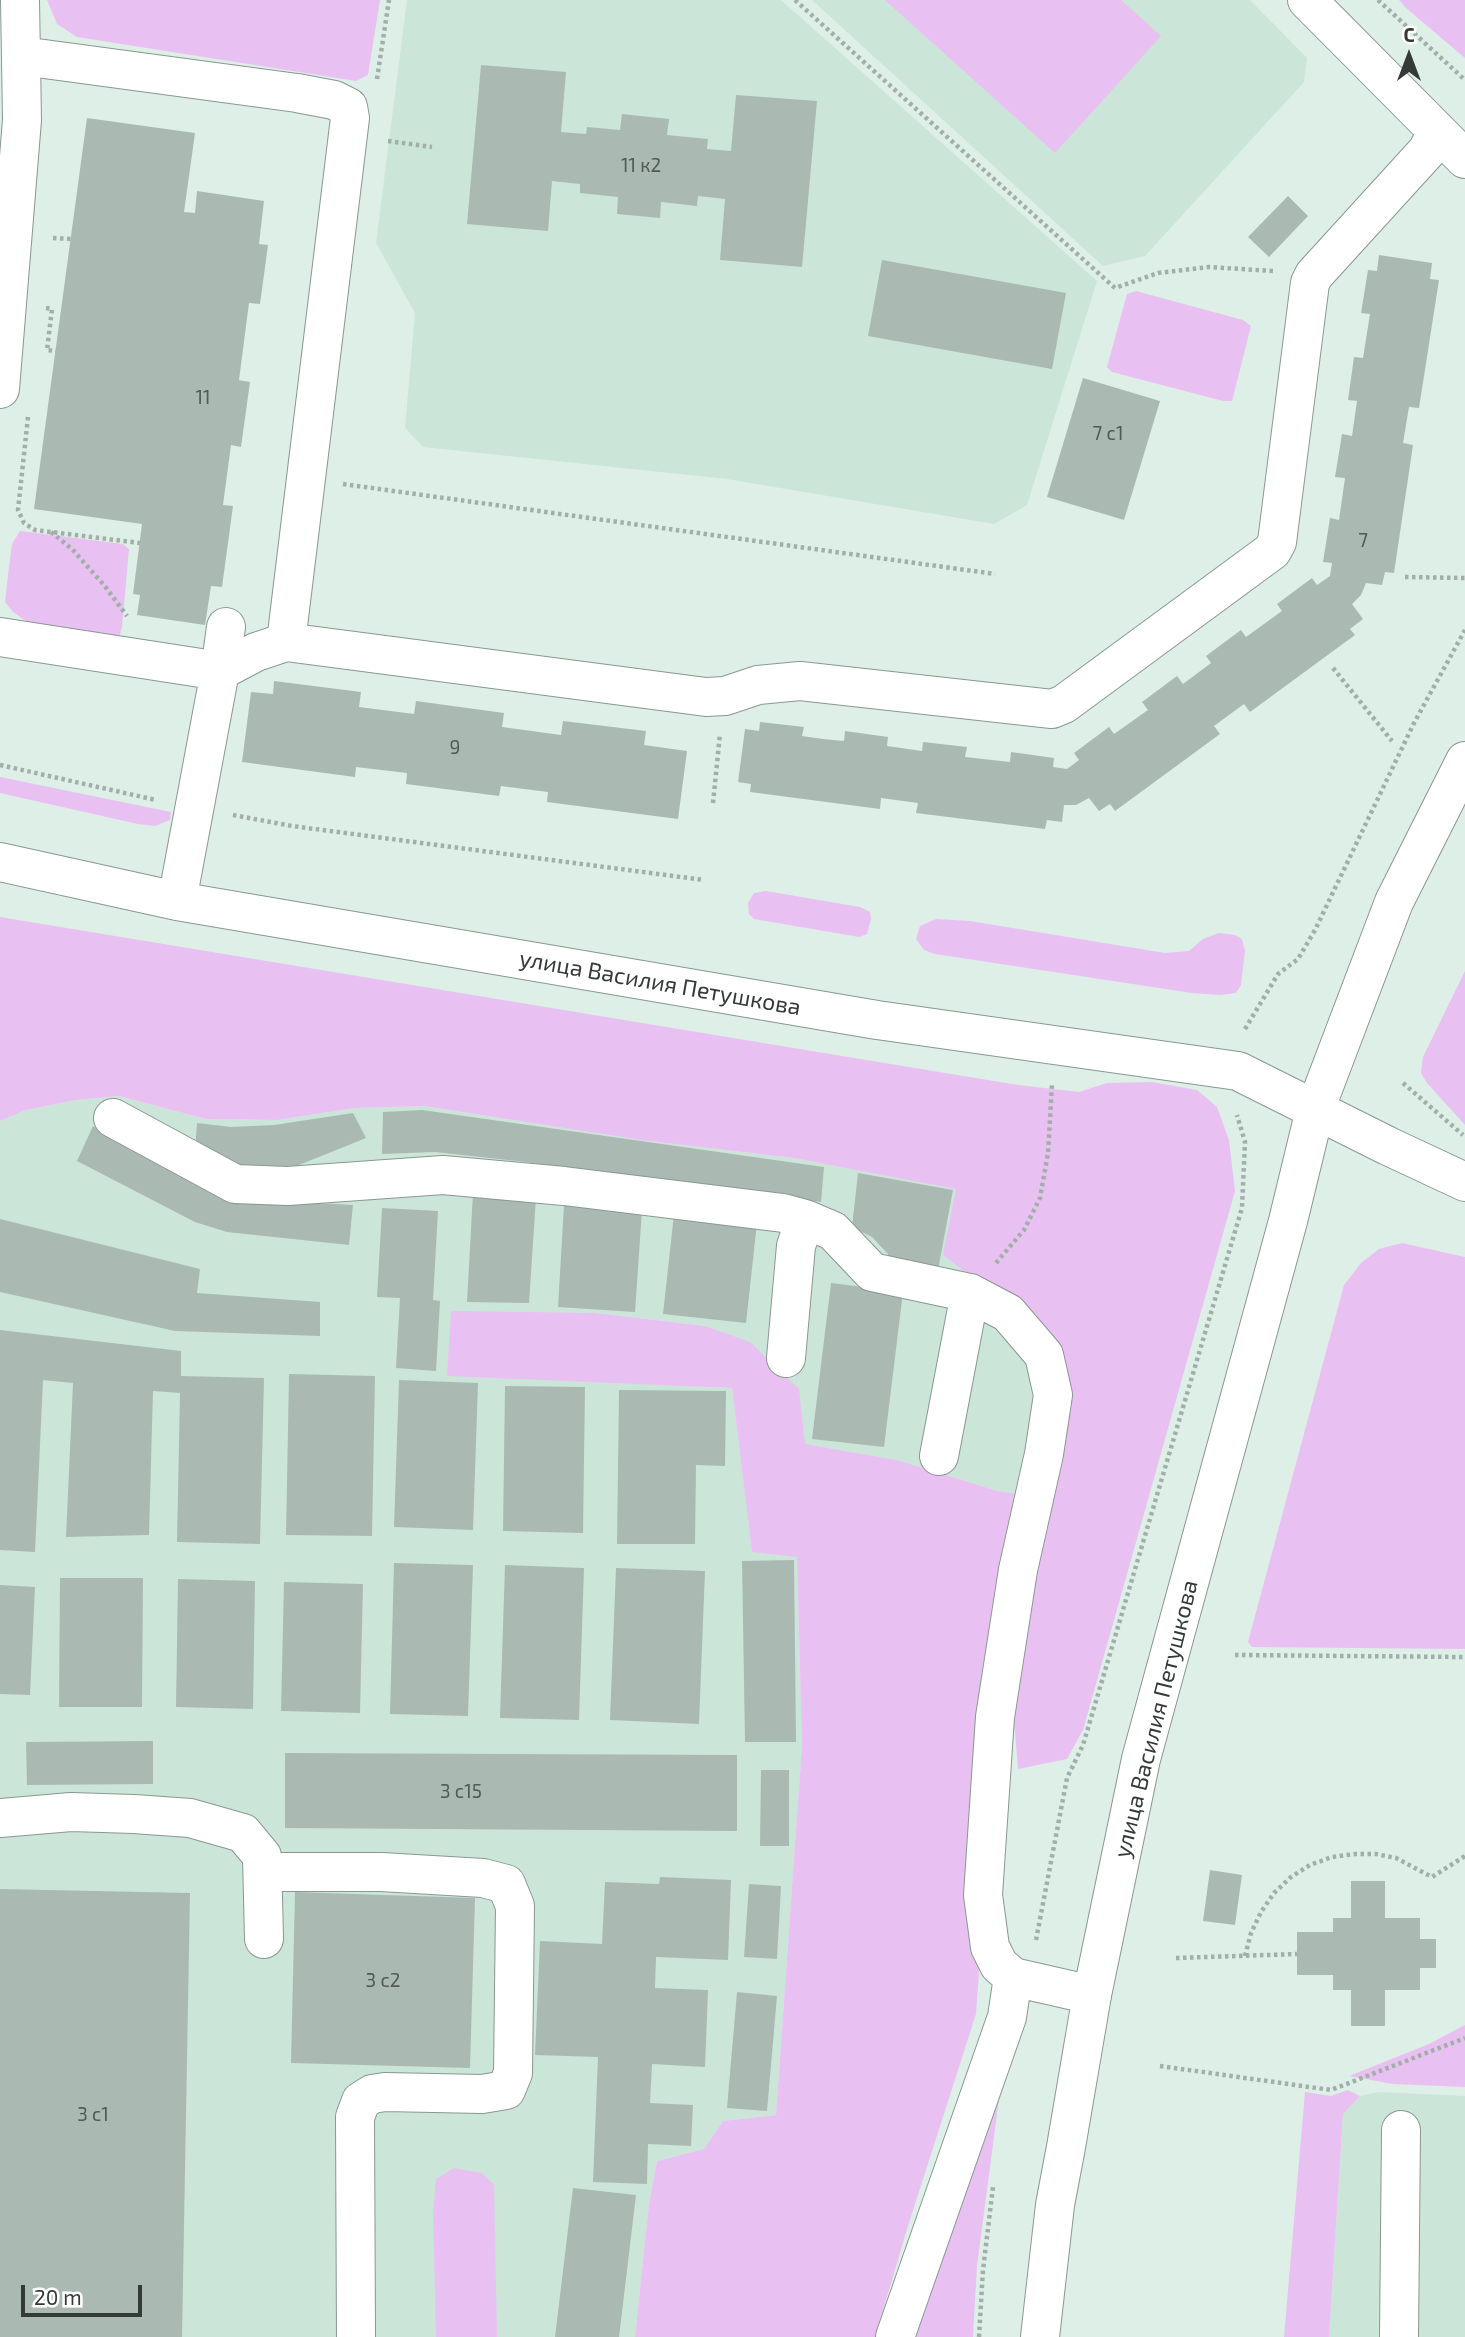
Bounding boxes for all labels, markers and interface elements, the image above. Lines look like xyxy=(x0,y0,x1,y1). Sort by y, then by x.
north arrow xyxy=(1374,21,1444,91)
text: С xyxy=(1403,23,1415,46)
house number: 11 к2 xyxy=(621,155,661,177)
house number: 11 xyxy=(195,387,211,409)
house number: 7 с1 xyxy=(1093,423,1123,445)
house number: 7 xyxy=(1358,530,1368,552)
house number: 9 xyxy=(450,737,460,759)
street label: улица Василия Петушкова xyxy=(517,945,803,1021)
street label: улица Василия Петушкова xyxy=(1108,1577,1204,1861)
house number: 3 с15 xyxy=(440,1781,482,1803)
house number: 3 с2 xyxy=(366,1970,400,1992)
house number: 3 с1 xyxy=(77,2104,109,2126)
scale bar xyxy=(24,2270,145,2314)
text: 20 m xyxy=(34,2284,82,2309)

